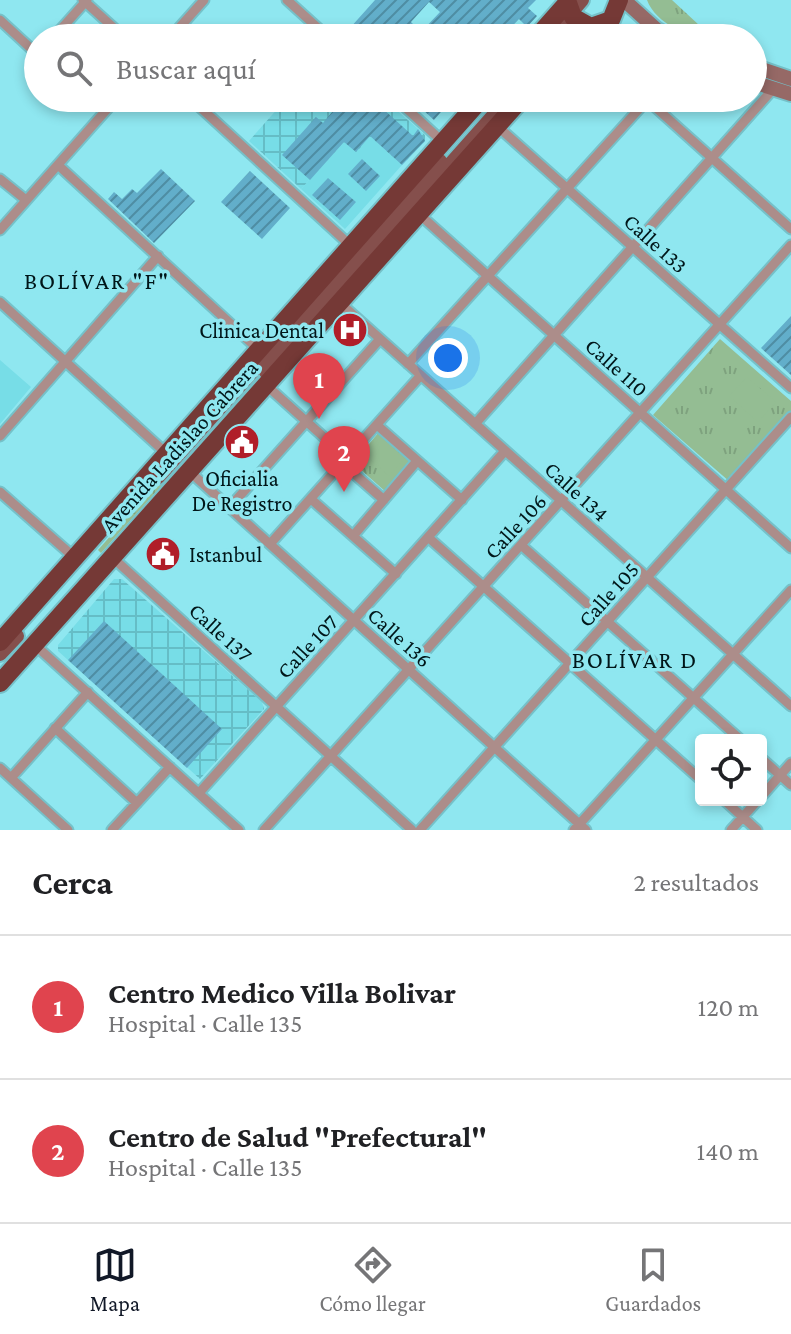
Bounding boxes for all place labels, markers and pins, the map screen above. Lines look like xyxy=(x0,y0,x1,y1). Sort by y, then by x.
hospital icon: Clinica Dental xyxy=(331,311,369,349)
place label: Clinica Dental xyxy=(199,318,324,343)
pin: 1 xyxy=(293,353,345,419)
public building icon: Oficialia De Registro xyxy=(223,423,261,461)
pin: 2 xyxy=(318,426,370,492)
place label: Oficialia De Registro xyxy=(192,466,292,516)
public building icon: Istanbul xyxy=(144,535,182,573)
place label: Istanbul xyxy=(189,542,262,567)

